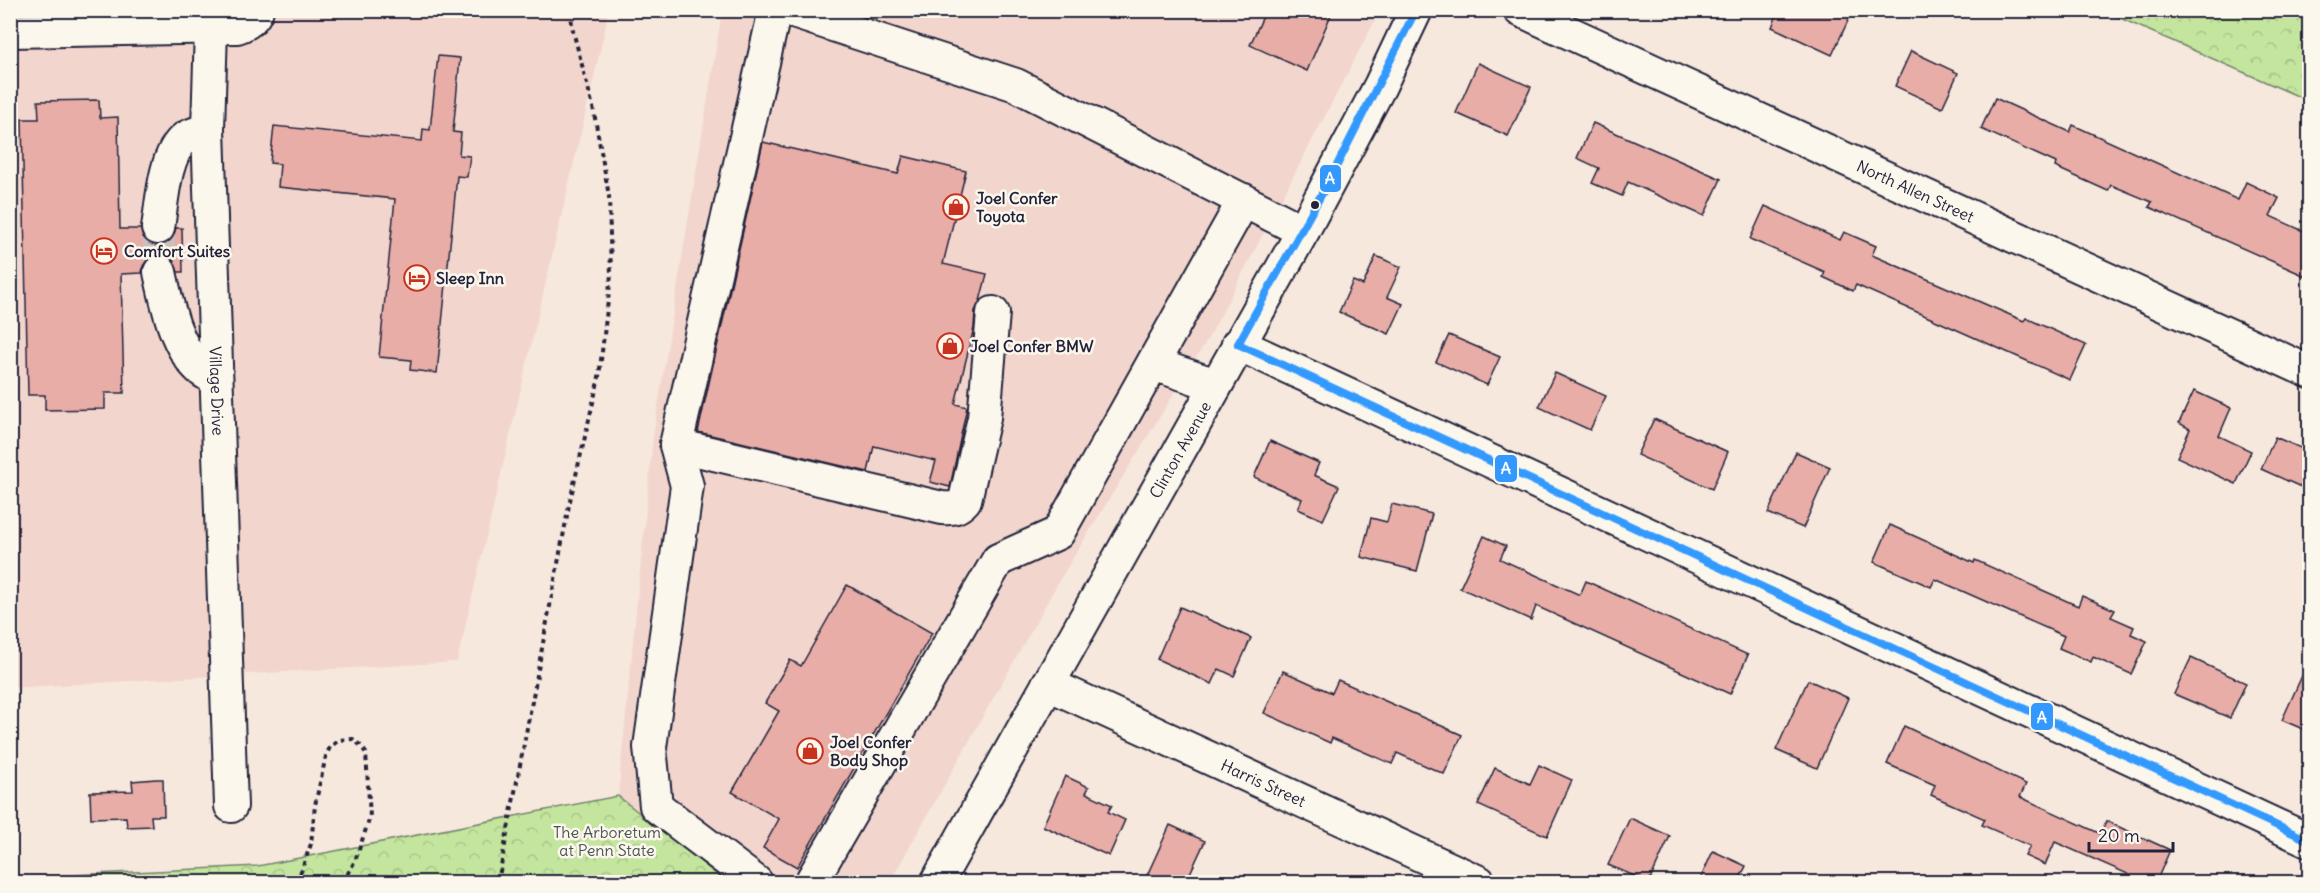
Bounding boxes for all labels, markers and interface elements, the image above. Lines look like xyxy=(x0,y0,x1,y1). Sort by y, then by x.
street label: North Allen Street xyxy=(1854,156,1978,227)
line badge: A xyxy=(1319,164,1342,193)
text: A xyxy=(1325,168,1335,188)
place label: Joel Confer Toyota xyxy=(976,188,1058,227)
shop icon: Joel Confer Toyota xyxy=(941,192,971,222)
unlabelled marker xyxy=(1309,199,1321,211)
hotel icon: Comfort Suites xyxy=(89,236,119,266)
place label: Comfort Suites xyxy=(124,241,230,261)
hotel icon: Sleep Inn xyxy=(402,263,432,293)
place label: Sleep Inn xyxy=(436,268,504,289)
shop icon: Joel Confer BMW xyxy=(935,331,965,361)
place label: Joel Confer BMW xyxy=(970,336,1094,356)
street label: Village Drive xyxy=(205,346,228,436)
street label: Clinton Avenue xyxy=(1145,398,1215,502)
line badge: A xyxy=(1494,454,1518,483)
text: A xyxy=(1501,458,1511,478)
line badge: A xyxy=(2030,702,2054,731)
text: A xyxy=(2037,707,2047,727)
place label: Joel Confer Body Shop xyxy=(830,732,912,771)
shop icon: Joel Confer Body Shop xyxy=(795,736,825,766)
street label: Harris Street xyxy=(1218,755,1309,811)
scale bar xyxy=(2089,815,2173,853)
park label: The Arboretum at Penn State xyxy=(553,822,661,860)
text: 20 m xyxy=(2098,824,2140,847)

